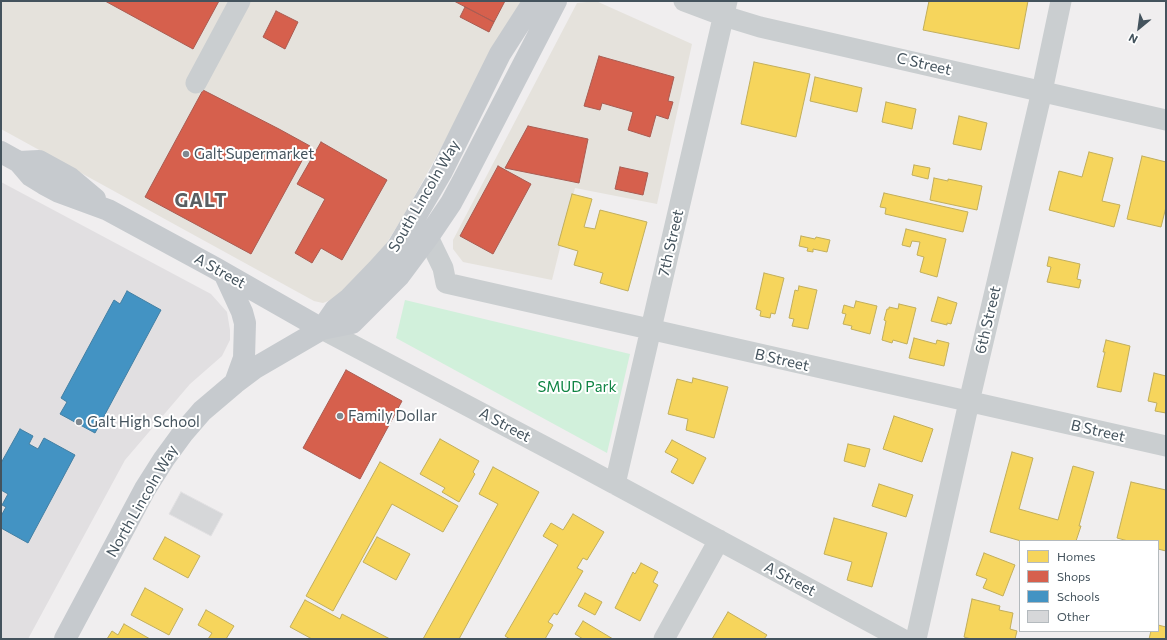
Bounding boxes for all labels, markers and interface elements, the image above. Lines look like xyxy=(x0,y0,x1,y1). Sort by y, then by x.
north arrow xyxy=(1119,8,1159,48)
text: N xyxy=(1126,31,1140,47)
street label: C Street xyxy=(895,49,953,79)
street label: South Lincoln Way xyxy=(385,137,463,255)
place label: Galt Supermarket xyxy=(194,145,314,163)
marker: Galt Supermarket xyxy=(181,149,191,159)
district label: GALT xyxy=(174,190,228,212)
street label: 7th Street xyxy=(655,208,687,278)
street label: A Street xyxy=(191,250,249,292)
street label: 6th Street xyxy=(971,284,1005,356)
street label: B Street xyxy=(753,345,811,375)
park label: SMUD Park xyxy=(537,378,617,396)
street label: A Street xyxy=(476,404,534,446)
place label: Family Dollar xyxy=(348,407,437,425)
marker: Family Dollar xyxy=(335,411,345,421)
place label: Galt High School xyxy=(87,413,200,431)
street label: B Street xyxy=(1069,416,1127,446)
marker: Galt High School xyxy=(74,417,84,427)
street label: North Lincoln Way xyxy=(103,442,181,560)
legend xyxy=(1019,540,1159,632)
text: Homes xyxy=(1057,549,1095,563)
street label: A Street xyxy=(761,558,819,600)
text: Shops xyxy=(1057,569,1091,583)
text: Schools xyxy=(1057,589,1100,603)
text: Other xyxy=(1057,609,1090,623)

